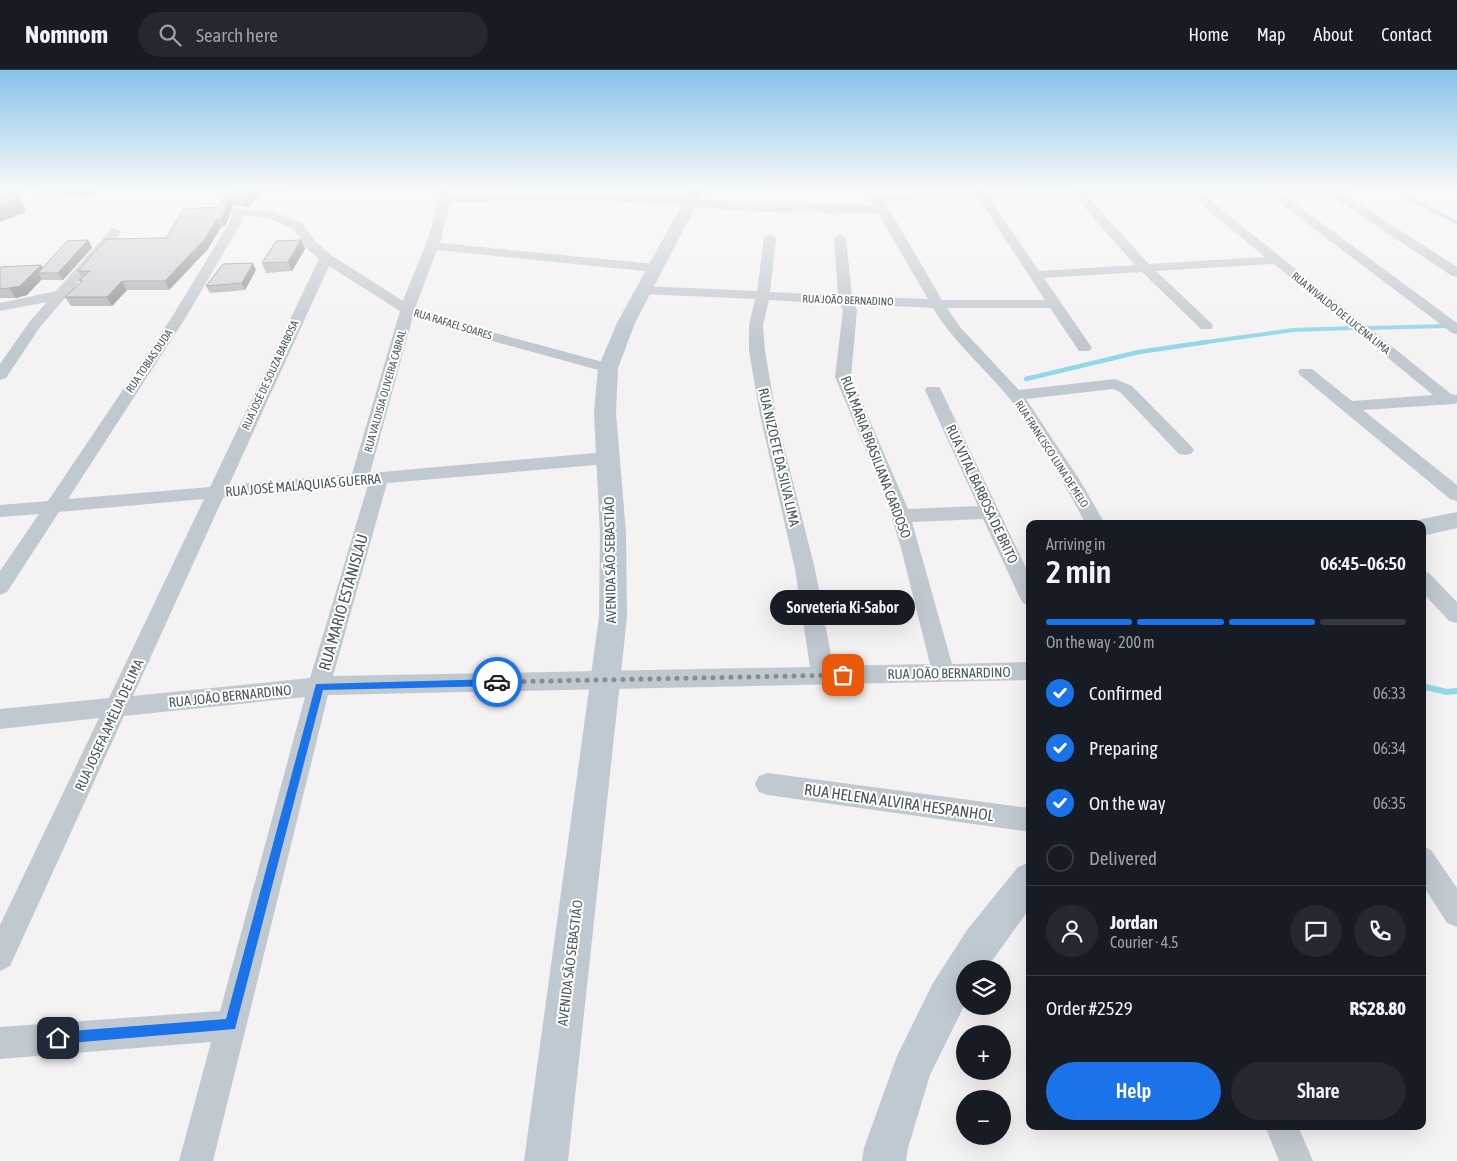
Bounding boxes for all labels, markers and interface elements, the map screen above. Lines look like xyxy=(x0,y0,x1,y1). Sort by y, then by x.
search box xyxy=(138,12,488,57)
text: Nomnom xyxy=(25,21,108,48)
icon: search xyxy=(156,21,184,49)
text: Search here xyxy=(196,24,278,46)
text: Home xyxy=(1189,24,1229,45)
text: Map xyxy=(1257,24,1286,45)
text: About xyxy=(1314,24,1353,45)
text: Contact xyxy=(1381,24,1432,45)
street label: RUA NIVALDO DE LUCENA LIMA xyxy=(1289,270,1393,357)
street label: RUA JOÃO BERNADINO xyxy=(802,292,894,308)
street label: RUA RAFAEL SOARES xyxy=(412,306,494,342)
street label: RUA JOSÉ DE SOUZA BARBOSA xyxy=(239,318,301,432)
street label: RUA TOBIAS DUDA xyxy=(123,327,175,395)
street label: RUA VALDISIA OLIVEIRA CABRAL xyxy=(362,328,408,453)
street label: RUA MARIA BRASILIANA CARDOSO xyxy=(838,374,914,540)
street label: RUA NIZOETE DA SILVA LIMA xyxy=(755,386,803,528)
street label: RUA FRANCISCO LUNA DE MELO xyxy=(1013,398,1091,510)
street label: RUA VITAL BARBOSA DE BRITO xyxy=(943,422,1021,566)
street label: RUA JOSÉ MALAQUIAS GUERRA xyxy=(225,470,382,500)
street label: AVENIDA SÃO SEBASTIÃO xyxy=(601,497,619,623)
street label: RUA MARIO ESTANISLAU xyxy=(315,532,371,672)
text: Arriving in xyxy=(1046,535,1106,553)
text: 06:45–06:50 xyxy=(1320,552,1406,574)
text: 2 min xyxy=(1046,553,1111,590)
callout: Sorveteria Ki-Sabor xyxy=(770,590,916,625)
text: Sorveteria Ki-Sabor xyxy=(787,598,898,616)
text: On the way · 200 m xyxy=(1046,633,1155,651)
pin xyxy=(822,654,864,696)
street label: RUA JOSEFA AMÉLIA DE LIMA xyxy=(71,656,147,793)
courier xyxy=(472,657,522,707)
icon: bag xyxy=(829,661,857,689)
street label: RUA JOÃO BERNARDINO xyxy=(887,664,1011,682)
icon: car xyxy=(483,668,511,696)
icon: check xyxy=(1046,679,1074,707)
street label: RUA JOÃO BERNARDINO xyxy=(168,682,292,710)
text: Confirmed xyxy=(1089,682,1162,704)
text: 06:33 xyxy=(1373,684,1406,702)
icon: check xyxy=(1046,734,1074,762)
text: Preparing xyxy=(1089,737,1158,759)
text: 06:34 xyxy=(1373,739,1406,757)
street label: RUA HELENA ALVIRA HESPANHOL xyxy=(803,780,996,824)
icon: check xyxy=(1046,789,1074,817)
text: On the way xyxy=(1089,792,1166,814)
text: 06:35 xyxy=(1373,794,1406,812)
text: Delivered xyxy=(1089,847,1157,869)
street label: AVENIDA SÃO SEBASTIÃO xyxy=(554,899,586,1027)
button: person xyxy=(1046,905,1098,957)
button: chat xyxy=(1290,905,1342,957)
button: phone xyxy=(1354,905,1406,957)
text: Jordan xyxy=(1110,911,1158,933)
text: Courier · 4.5 xyxy=(1110,933,1179,951)
map controls xyxy=(956,960,1011,1145)
button: layers xyxy=(956,960,1011,1015)
text: Order #2529 xyxy=(1046,997,1133,1019)
text: R$28.80 xyxy=(1349,997,1406,1019)
pin xyxy=(37,1017,79,1059)
icon: home xyxy=(44,1024,72,1052)
button: + xyxy=(956,1025,1011,1080)
button: Help xyxy=(1046,1062,1221,1120)
button: Share xyxy=(1231,1062,1406,1120)
button: − xyxy=(956,1090,1011,1145)

